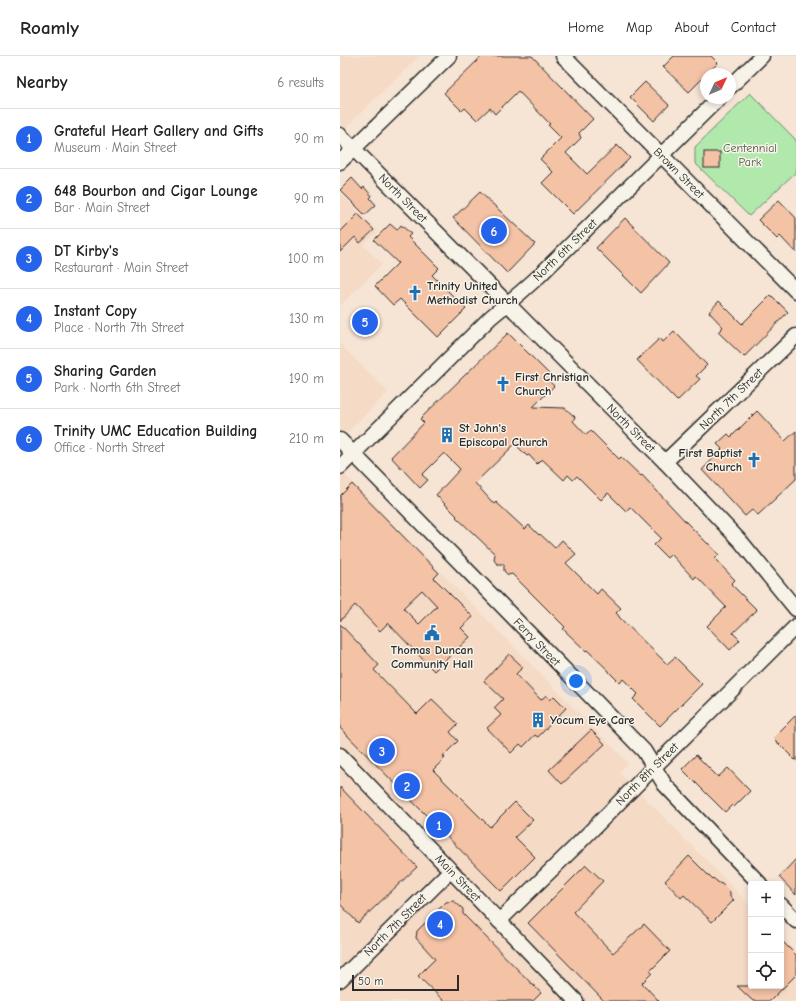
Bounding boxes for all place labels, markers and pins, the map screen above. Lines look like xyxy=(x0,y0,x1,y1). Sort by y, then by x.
pin: 6 xyxy=(481,216,507,246)
place label: Trinity United Methodist Church xyxy=(427,279,518,307)
church icon: Trinity United Methodist Church xyxy=(406,284,424,302)
pin: 5 xyxy=(352,307,378,337)
place label: First Christian Church xyxy=(515,370,589,398)
church icon: First Christian Church xyxy=(494,375,512,393)
place label: St John's Episcopal Church xyxy=(459,421,548,449)
building icon: St John's Episcopal Church xyxy=(438,426,456,444)
place label: First Baptist Church xyxy=(678,446,743,474)
church icon: First Baptist Church xyxy=(745,451,763,469)
public building icon: Thomas Duncan Community Hall xyxy=(423,624,441,642)
place label: Thomas Duncan Community Hall xyxy=(391,643,473,671)
building icon: Yocum Eye Care xyxy=(529,711,547,729)
place label: Yocum Eye Care xyxy=(550,713,635,727)
pin: 3 xyxy=(369,736,395,766)
pin: 2 xyxy=(394,771,420,801)
pin: 1 xyxy=(426,810,452,840)
pin: 4 xyxy=(427,909,453,939)

